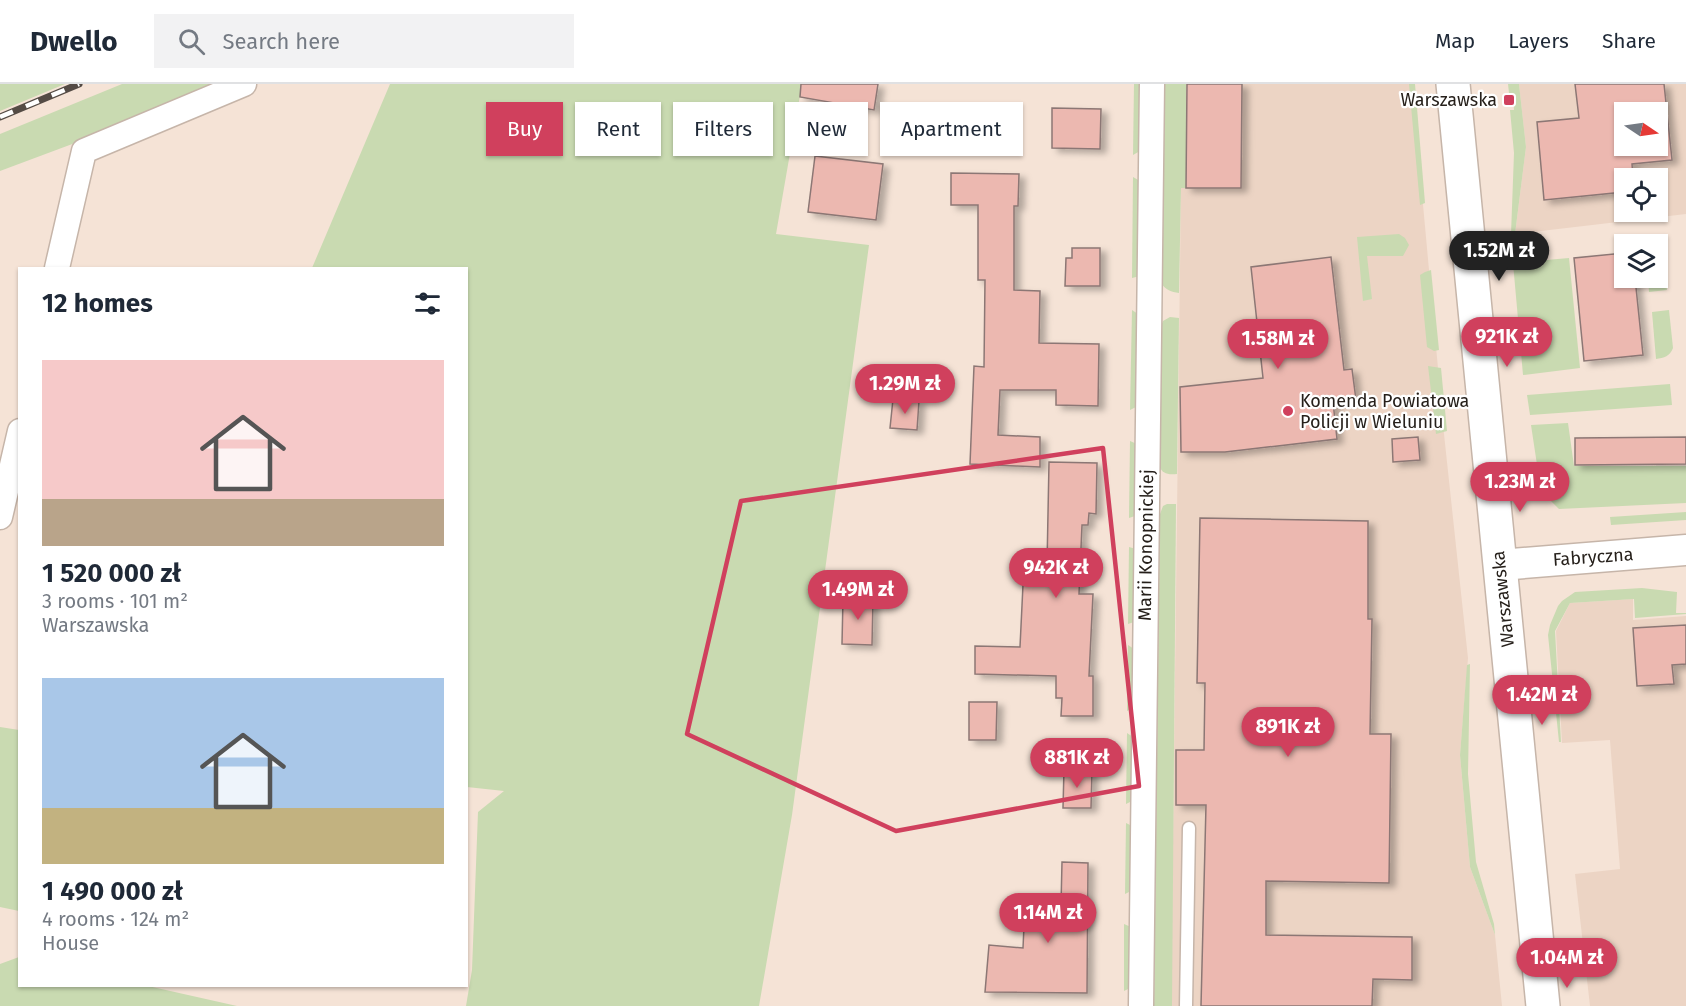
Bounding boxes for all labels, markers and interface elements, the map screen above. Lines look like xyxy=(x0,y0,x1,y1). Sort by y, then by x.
search box xyxy=(154,14,574,68)
text: Dwello xyxy=(30,25,118,58)
icon: search xyxy=(175,25,208,58)
text: Search here xyxy=(223,28,340,55)
text: Map xyxy=(1435,28,1475,54)
text: Layers xyxy=(1508,28,1569,54)
text: Share xyxy=(1602,28,1656,54)
place label: Warszawska xyxy=(1400,89,1497,111)
marker: Warszawska xyxy=(1502,93,1516,107)
chip: Buy xyxy=(486,102,563,156)
chip: Rent xyxy=(575,102,661,156)
chip: Filters xyxy=(673,102,773,156)
chip: New xyxy=(785,102,868,156)
chip: Apartment xyxy=(880,102,1023,156)
north arrow xyxy=(1614,102,1668,156)
map controls xyxy=(1614,102,1668,288)
button: locate xyxy=(1614,168,1668,222)
pin: 1.52M zł xyxy=(1437,231,1561,282)
button: layers xyxy=(1614,234,1668,288)
text: 1.52M zł xyxy=(1463,238,1535,262)
icon: filters xyxy=(411,287,444,320)
text: 12 homes xyxy=(42,288,153,319)
pin: 921K zł xyxy=(1452,317,1562,368)
pin: 1.58M zł xyxy=(1216,319,1340,370)
text: 921K zł xyxy=(1475,324,1539,348)
text: 1.58M zł xyxy=(1241,326,1315,350)
pin: 1.29M zł xyxy=(843,364,967,415)
text: 1.29M zł xyxy=(869,371,941,395)
place label: Komenda Powiatowa Policji w Wieluniu xyxy=(1300,390,1469,433)
icon: home xyxy=(189,399,297,507)
marker: Komenda Powiatowa Policji w Wieluniu xyxy=(1281,404,1295,418)
pin: 1.23M zł xyxy=(1458,462,1582,513)
street label: Marii Konopnickiej xyxy=(1134,469,1158,621)
text: 1.23M zł xyxy=(1484,469,1556,493)
street label: Fabryczna xyxy=(1552,543,1634,571)
pin: 942K zł xyxy=(1001,548,1111,599)
street label: Warszawska xyxy=(1487,550,1519,648)
text: 942K zł xyxy=(1023,555,1089,579)
text: 1 520 000 zł xyxy=(42,558,181,589)
pin: 1.49M zł xyxy=(796,570,920,621)
text: 1.49M zł xyxy=(822,577,894,601)
text: 3 rooms · 101 m² xyxy=(42,589,188,613)
text: Warszawska xyxy=(42,613,149,637)
pin: 1.42M zł xyxy=(1480,675,1604,726)
text: 1.42M zł xyxy=(1506,682,1578,706)
pin: 891K zł xyxy=(1233,707,1343,758)
text: 891K zł xyxy=(1256,714,1320,738)
icon: home xyxy=(189,717,297,825)
pin: 881K zł xyxy=(1022,738,1132,789)
text: 881K zł xyxy=(1044,745,1110,769)
text: 1 490 000 zł xyxy=(42,876,183,907)
pin: 1.14M zł xyxy=(986,893,1110,944)
text: 1.14M zł xyxy=(1013,900,1083,924)
text: 4 rooms · 124 m² xyxy=(42,907,189,931)
text: House xyxy=(42,931,99,955)
pin: 1.04M zł xyxy=(1505,938,1629,989)
text: 1.04M zł xyxy=(1530,945,1604,969)

